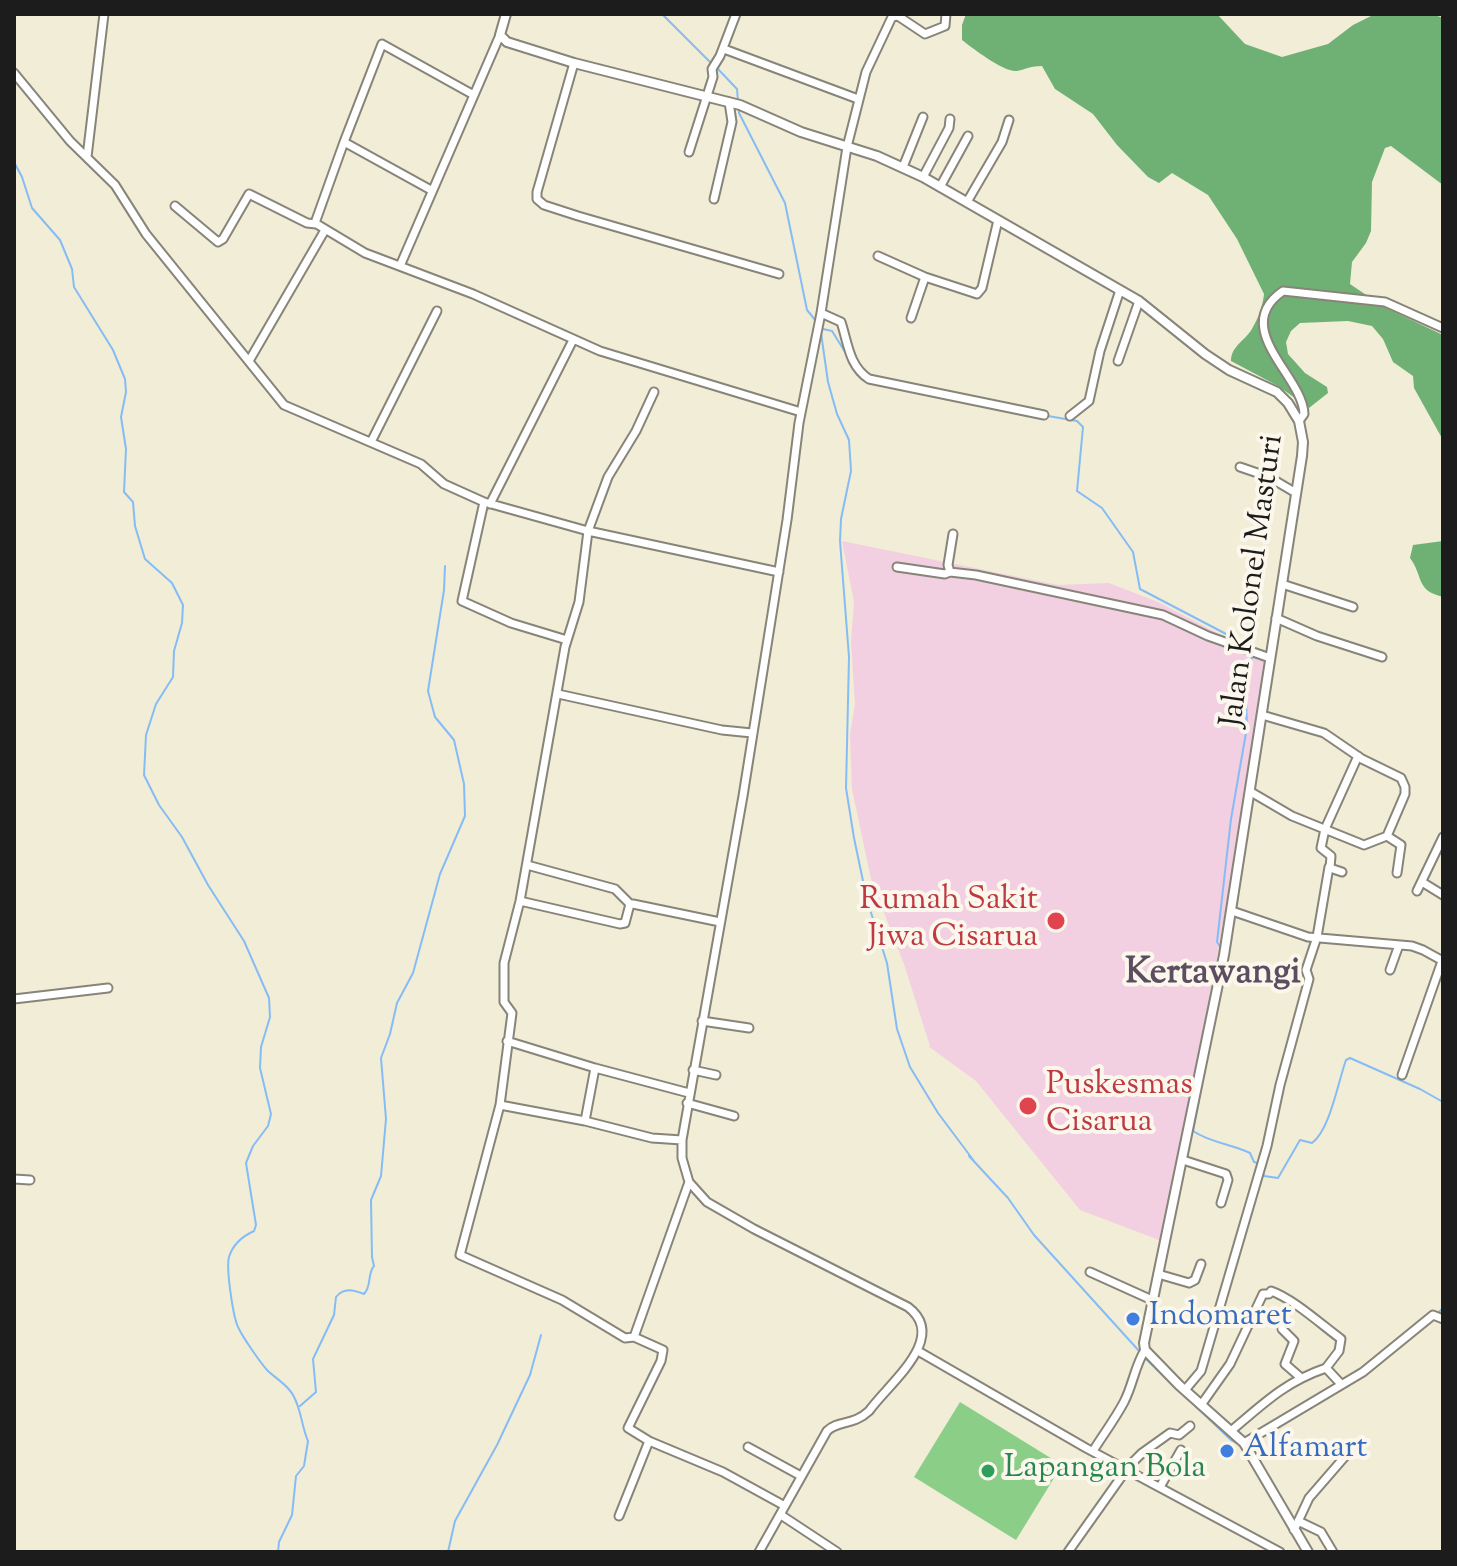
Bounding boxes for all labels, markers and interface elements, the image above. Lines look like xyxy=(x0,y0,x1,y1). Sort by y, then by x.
street label: Jalan Kolonel Masturi xyxy=(1215,432,1295,730)
place label: Rumah Sakit Jiwa Cisarua xyxy=(860,884,1038,959)
marker: Rumah Sakit Jiwa Cisarua xyxy=(1045,910,1067,932)
district label: Kertawangi xyxy=(1125,954,1301,998)
place label: Puskesmas Cisarua xyxy=(1046,1069,1193,1144)
marker: Puskesmas Cisarua xyxy=(1017,1095,1039,1117)
place label: Indomaret xyxy=(1149,1300,1292,1338)
marker: Indomaret xyxy=(1124,1310,1142,1328)
place label: Alfamart xyxy=(1243,1432,1367,1470)
marker: Alfamart xyxy=(1218,1442,1236,1460)
place label: Lapangan Bola xyxy=(1004,1452,1206,1490)
marker: Lapangan Bola xyxy=(979,1462,997,1480)

